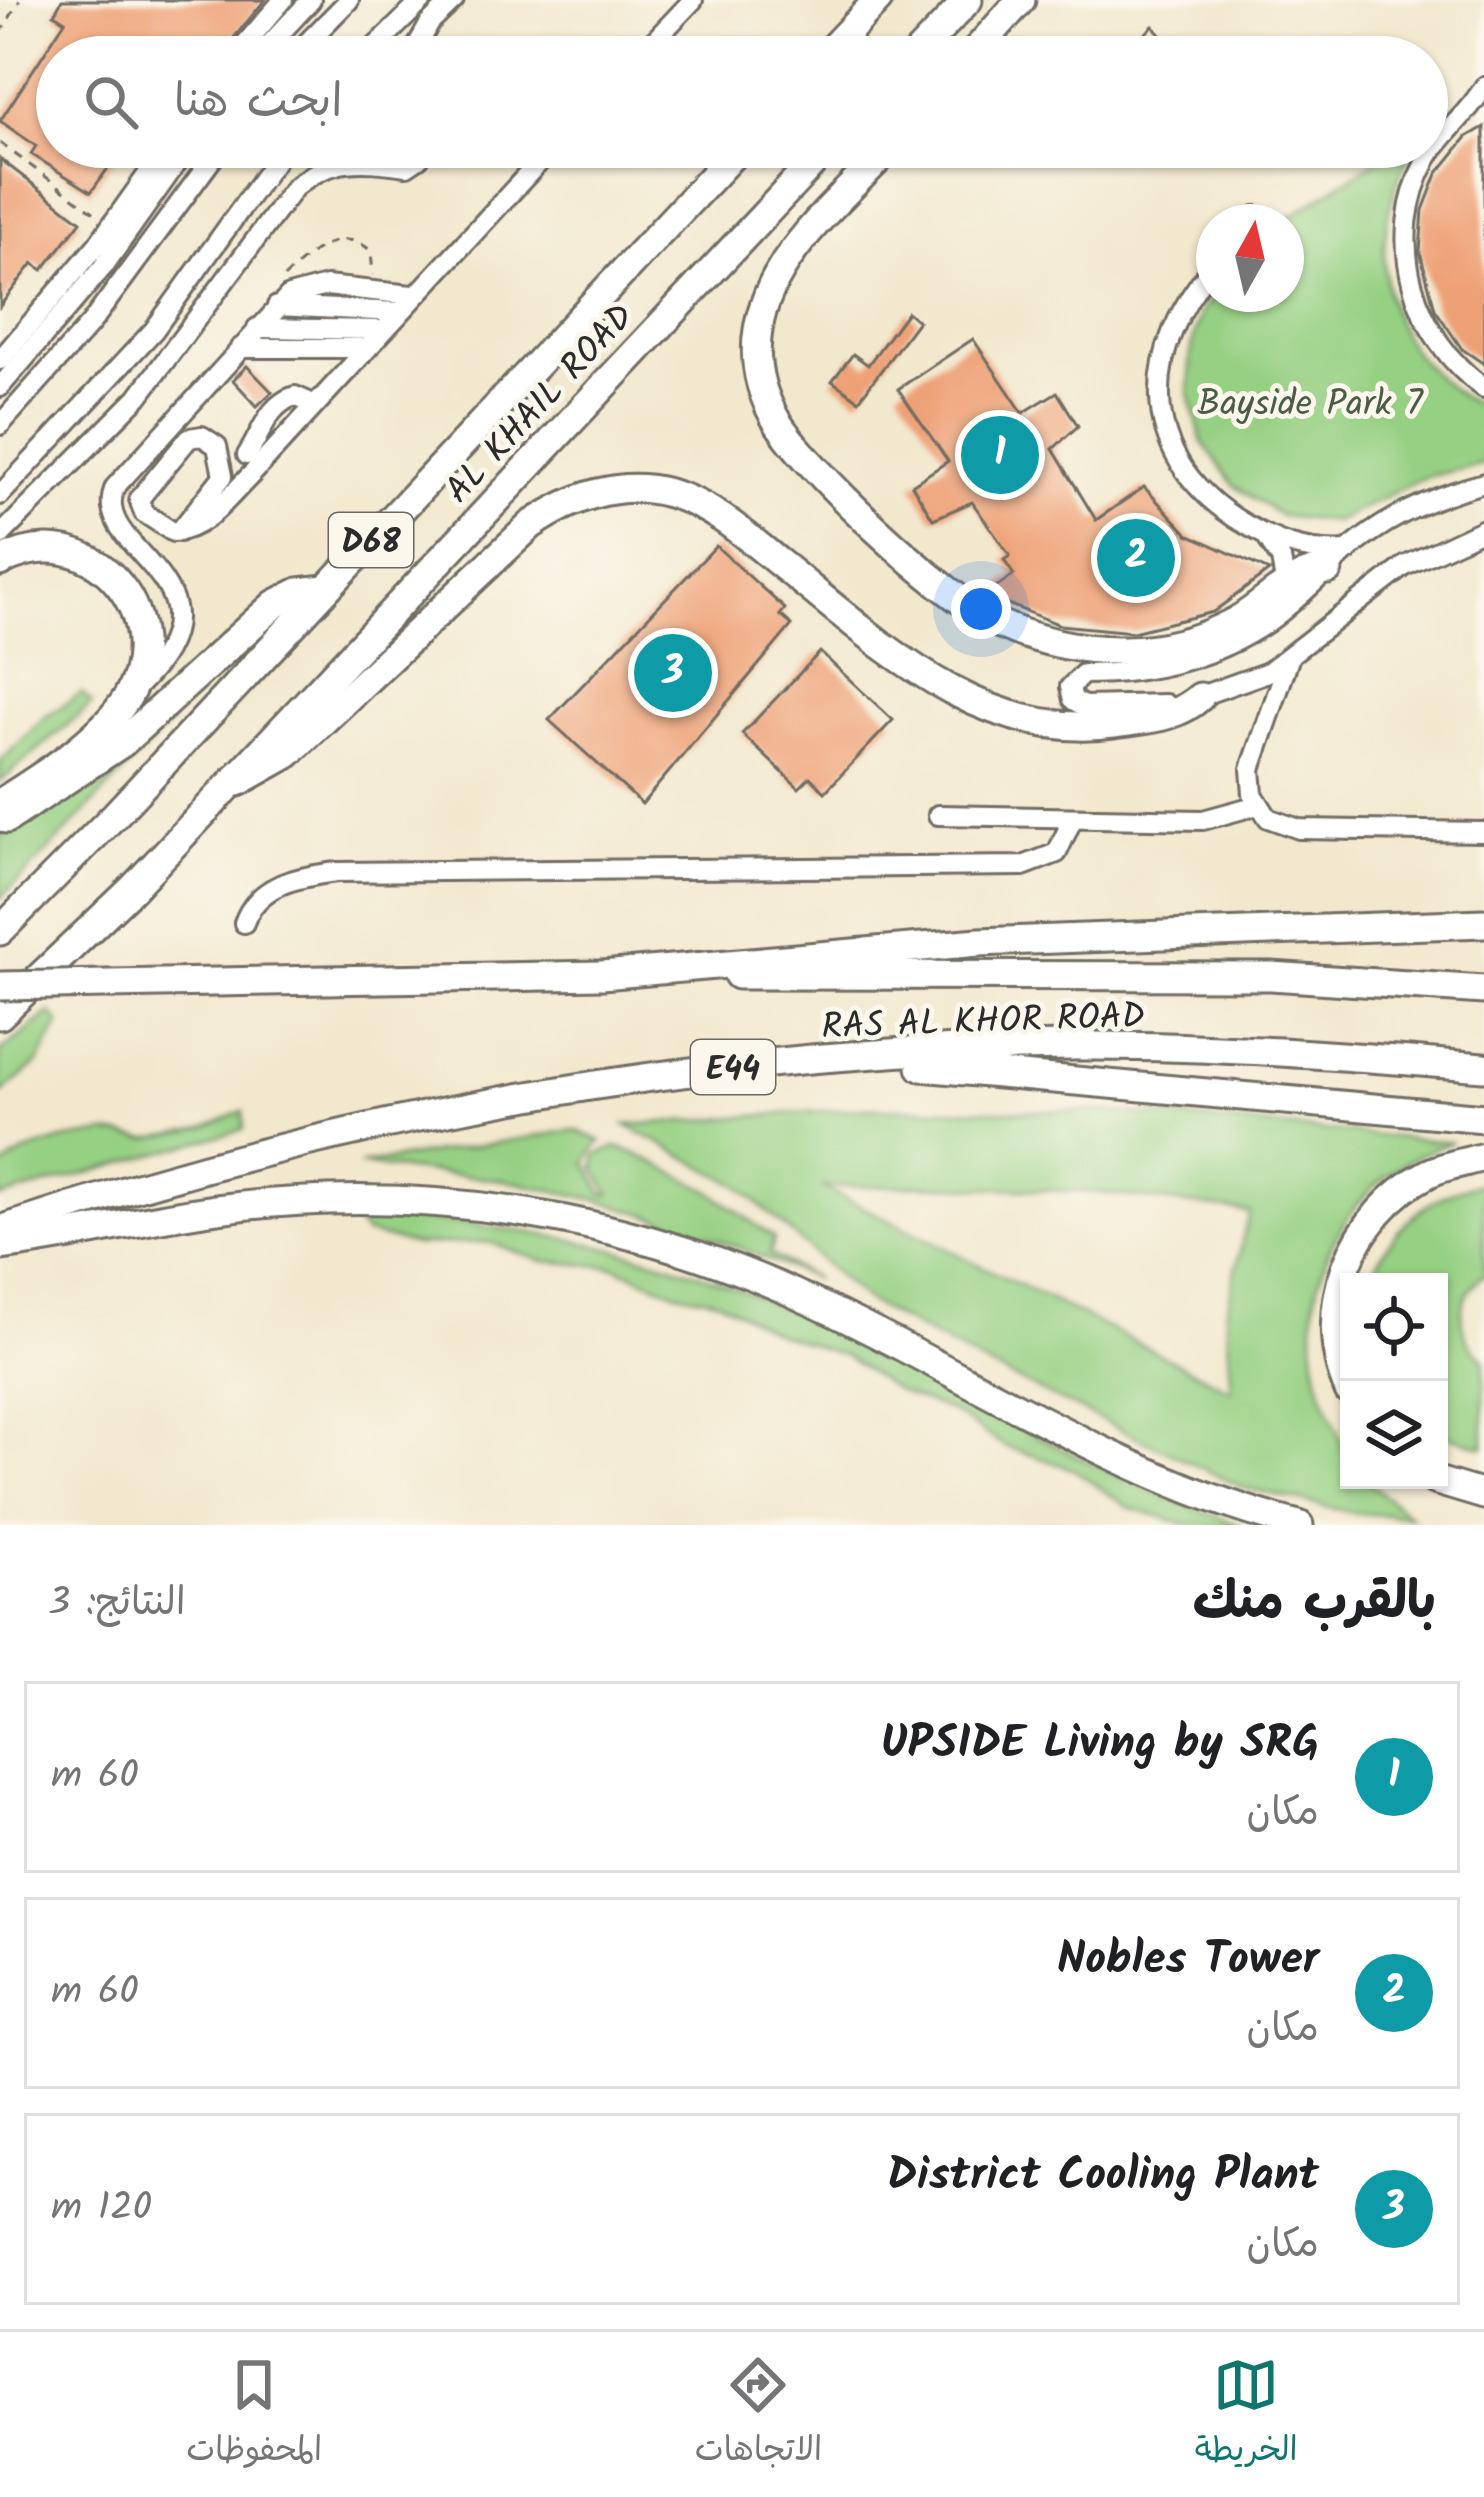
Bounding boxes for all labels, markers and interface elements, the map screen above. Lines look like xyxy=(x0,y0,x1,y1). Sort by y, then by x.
search box xyxy=(36,36,1448,168)
text: ابحث هنا xyxy=(174,67,342,139)
icon: search xyxy=(78,69,144,135)
north arrow xyxy=(1196,204,1304,312)
street label: AL KHAIL ROAD xyxy=(432,291,649,518)
park label: Bayside Park 7 xyxy=(1197,377,1424,434)
pin: 1 xyxy=(961,410,1039,500)
road number: D68 xyxy=(329,513,413,567)
pin: 2 xyxy=(1097,513,1175,603)
your location xyxy=(951,579,1011,639)
pin: 3 xyxy=(634,628,712,718)
street label: RAS AL KHOR ROAD xyxy=(820,988,1146,1057)
road number: E44 xyxy=(691,1040,775,1094)
map controls xyxy=(1340,1273,1448,1489)
button: locate xyxy=(1340,1273,1448,1381)
button: layers xyxy=(1340,1381,1448,1489)
text: بالقرب منك xyxy=(1193,1563,1436,1644)
text: النتائج: 3 xyxy=(48,1573,186,1635)
text: UPSIDE Living by SRG xyxy=(881,1709,1319,1781)
text: 60 m xyxy=(51,1746,139,1808)
text: 1 xyxy=(1388,1746,1400,1808)
text: مكان xyxy=(1247,1783,1319,1845)
text: Nobles Tower xyxy=(1057,1925,1319,1997)
text: 60 m xyxy=(51,1962,139,2024)
text: 2 xyxy=(1383,1962,1405,2024)
text: مكان xyxy=(1247,1999,1319,2061)
text: District Cooling Plant xyxy=(887,2141,1319,2213)
text: 120 m xyxy=(51,2178,152,2240)
text: 3 xyxy=(1383,2178,1405,2240)
text: مكان xyxy=(1247,2215,1319,2277)
tab: المحفوظات xyxy=(186,2352,322,2478)
tab: الاتجاهات xyxy=(695,2352,822,2478)
tab: الخريطة xyxy=(1195,2352,1298,2478)

